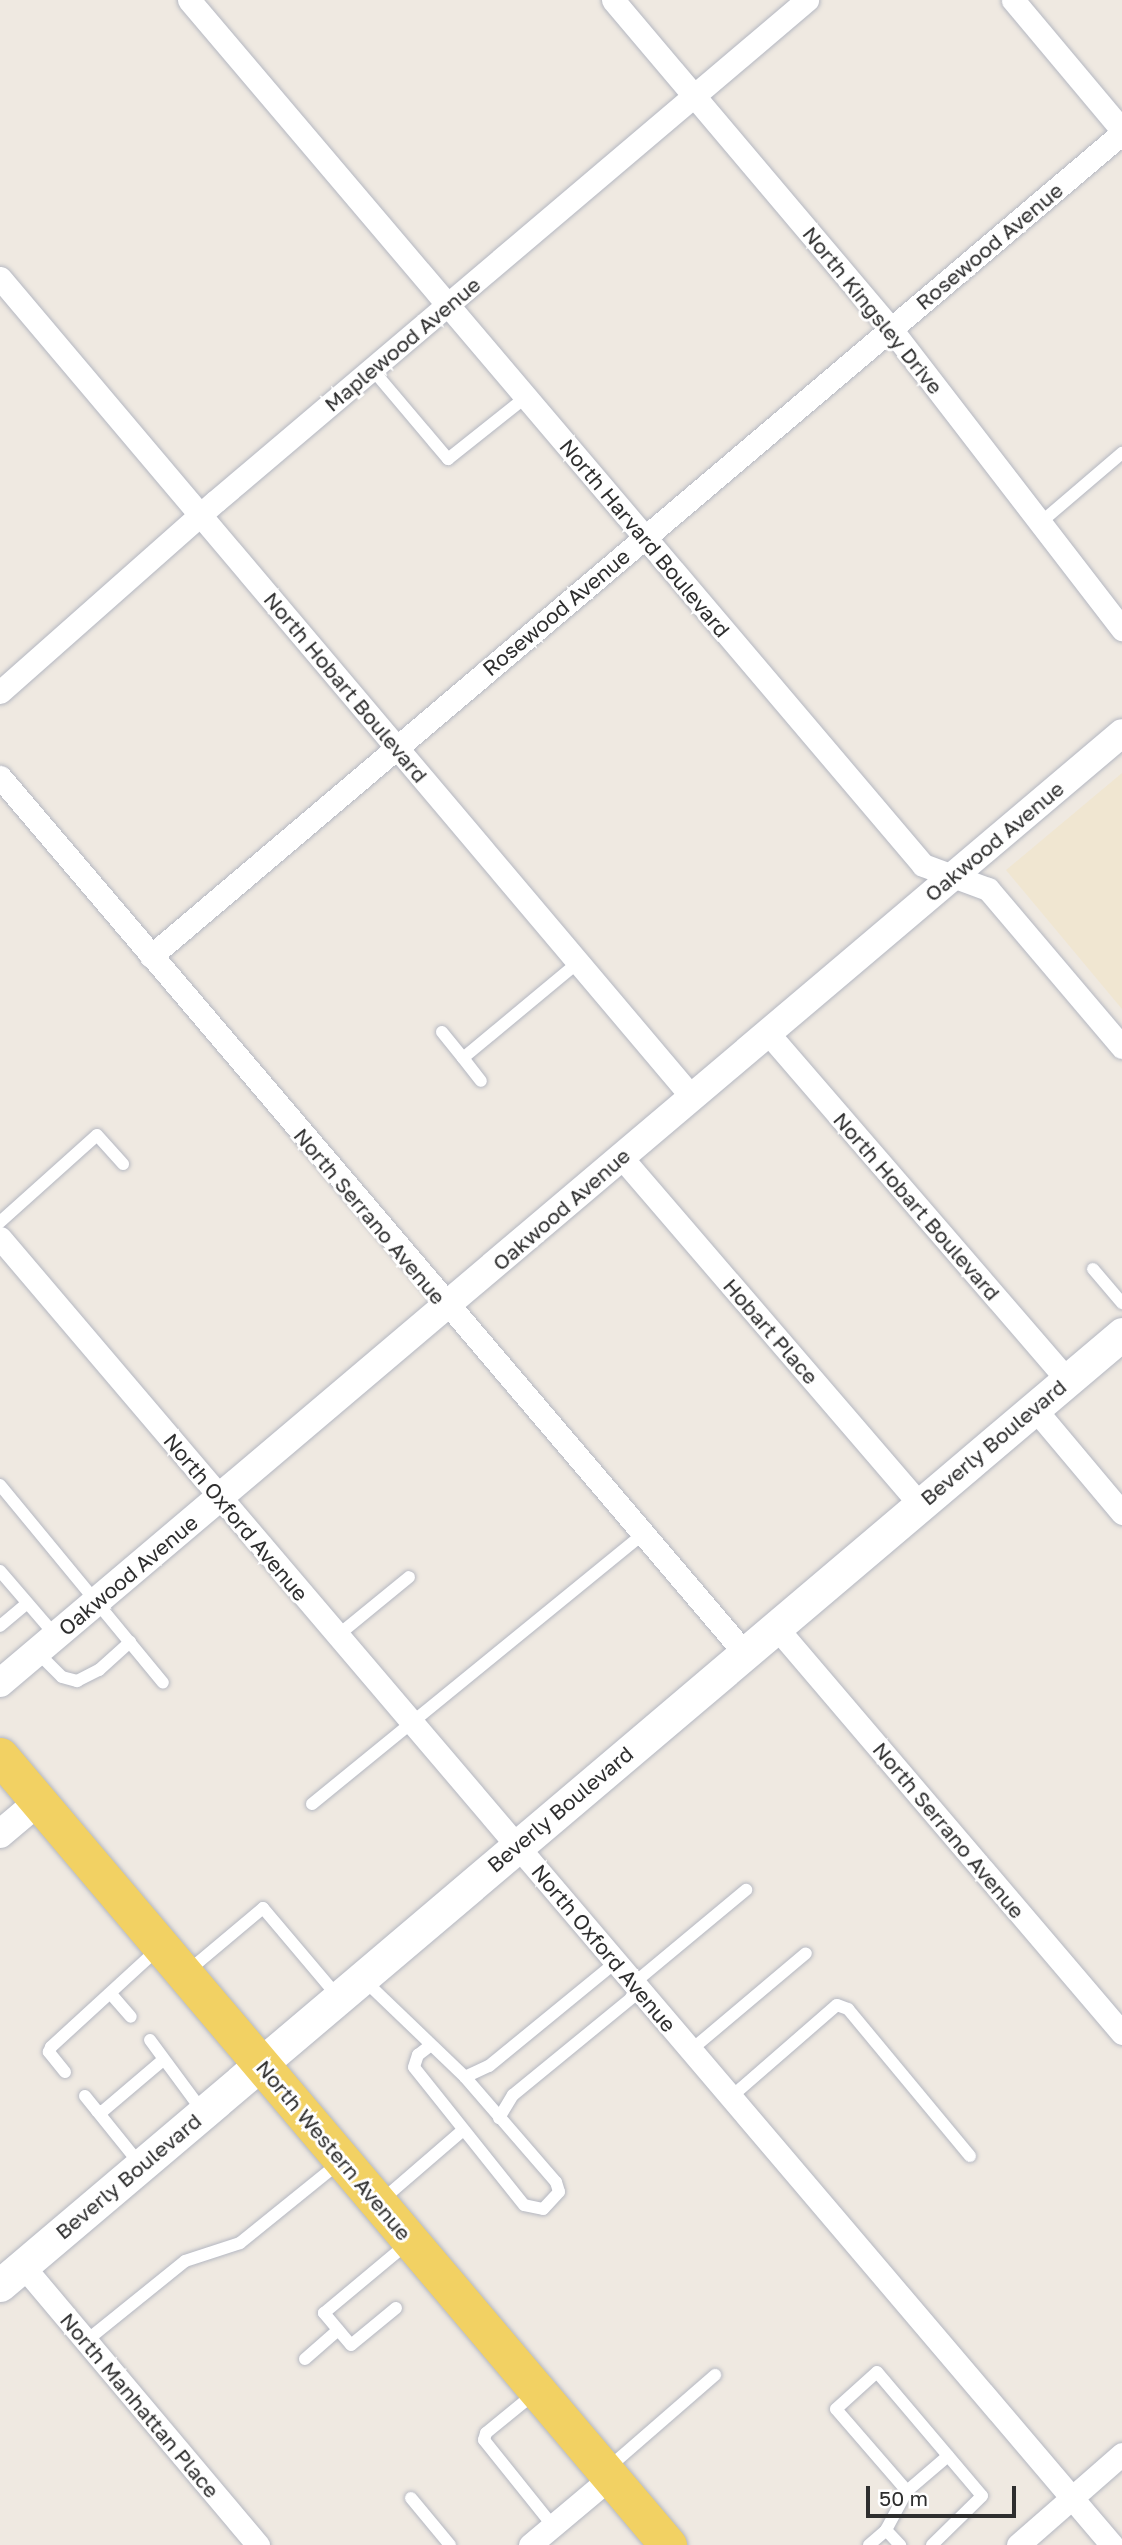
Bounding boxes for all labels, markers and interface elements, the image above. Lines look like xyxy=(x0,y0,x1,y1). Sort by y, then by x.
street label: Rosewood Avenue xyxy=(910,177,1068,315)
street label: North Kingsley Drive xyxy=(798,221,948,399)
street label: Maplewood Avenue xyxy=(319,271,485,417)
street label: North Harvard Boulevard xyxy=(555,434,735,642)
street label: Rosewood Avenue xyxy=(477,543,635,681)
street label: North Hobart Boulevard xyxy=(259,587,433,787)
street label: Oakwood Avenue xyxy=(919,775,1069,907)
street label: North Hobart Boulevard xyxy=(828,1107,1006,1305)
street label: North Serrano Avenue xyxy=(289,1123,451,1309)
street label: Oakwood Avenue xyxy=(487,1142,635,1276)
street label: Hobart Place xyxy=(718,1273,824,1389)
street label: Beverly Boulevard xyxy=(915,1374,1071,1510)
street label: North Oxford Avenue xyxy=(159,1428,313,1606)
street label: Oakwood Avenue xyxy=(53,1509,203,1641)
street label: North Serrano Avenue xyxy=(868,1737,1030,1923)
street label: Beverly Boulevard xyxy=(482,1741,638,1877)
street label: North Oxford Avenue xyxy=(527,1859,681,2037)
street label: North Western Avenue xyxy=(251,2055,417,2245)
street label: Beverly Boulevard xyxy=(50,2108,206,2244)
street label: North Manhattan Place xyxy=(55,2307,225,2503)
scale bar xyxy=(870,2472,1020,2516)
text: 50 m xyxy=(879,2485,928,2511)

